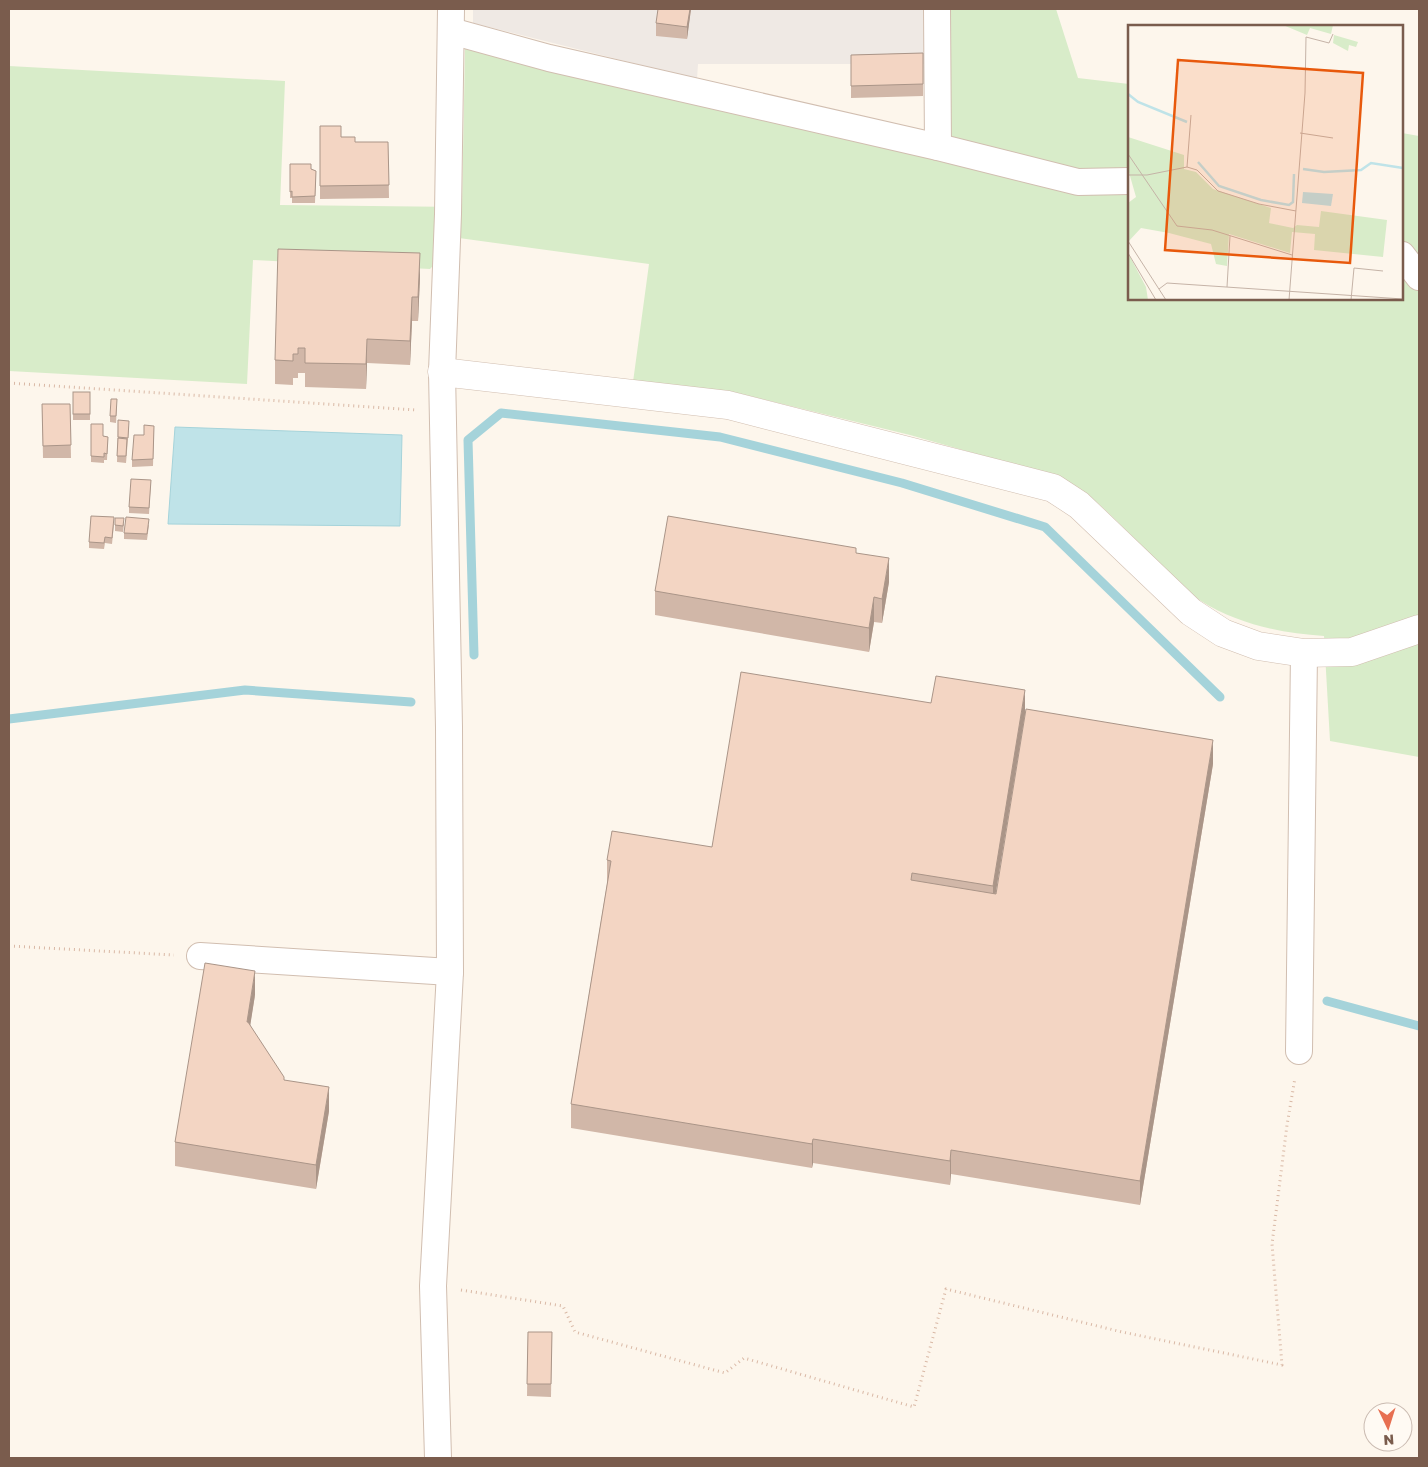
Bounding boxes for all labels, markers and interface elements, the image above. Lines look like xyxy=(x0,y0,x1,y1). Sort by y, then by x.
inset map xyxy=(1128,25,1403,300)
north arrow xyxy=(1363,1402,1413,1452)
text: N xyxy=(1383,1432,1395,1449)

